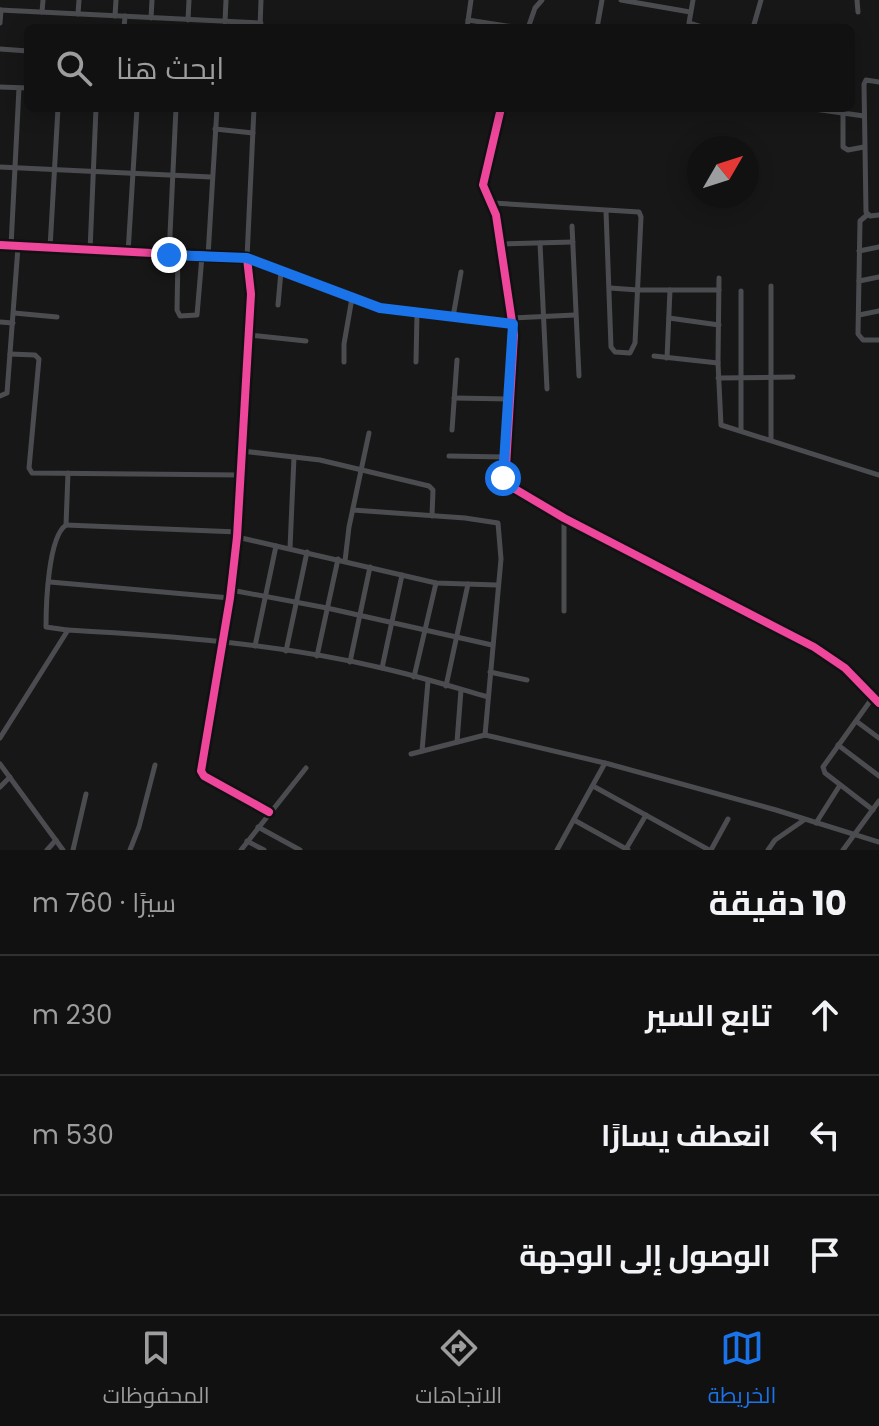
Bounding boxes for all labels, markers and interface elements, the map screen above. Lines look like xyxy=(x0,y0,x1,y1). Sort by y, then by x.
search box xyxy=(24,24,855,112)
icon: search xyxy=(52,46,96,90)
text: ابحث هنا xyxy=(116,47,224,90)
north arrow xyxy=(687,136,759,208)
route end xyxy=(151,237,187,273)
route start xyxy=(485,460,521,496)
text: 10 دقيقة xyxy=(709,879,847,927)
text: سيرًا · 760 m xyxy=(32,885,176,921)
icon: ahead xyxy=(803,993,847,1037)
text: تابع السير xyxy=(645,994,771,1037)
text: 230 m xyxy=(32,997,112,1033)
icon: left xyxy=(803,1113,847,1157)
text: انعطف يسارًا xyxy=(601,1114,771,1157)
text: 530 m xyxy=(32,1117,114,1153)
icon: arrive xyxy=(803,1233,847,1277)
text: الوصول إلى الوجهة xyxy=(519,1234,771,1277)
tab: المحفوظات xyxy=(103,1326,210,1416)
tab: الاتجاهات xyxy=(415,1326,502,1416)
tab: الخريطة xyxy=(708,1326,776,1416)

